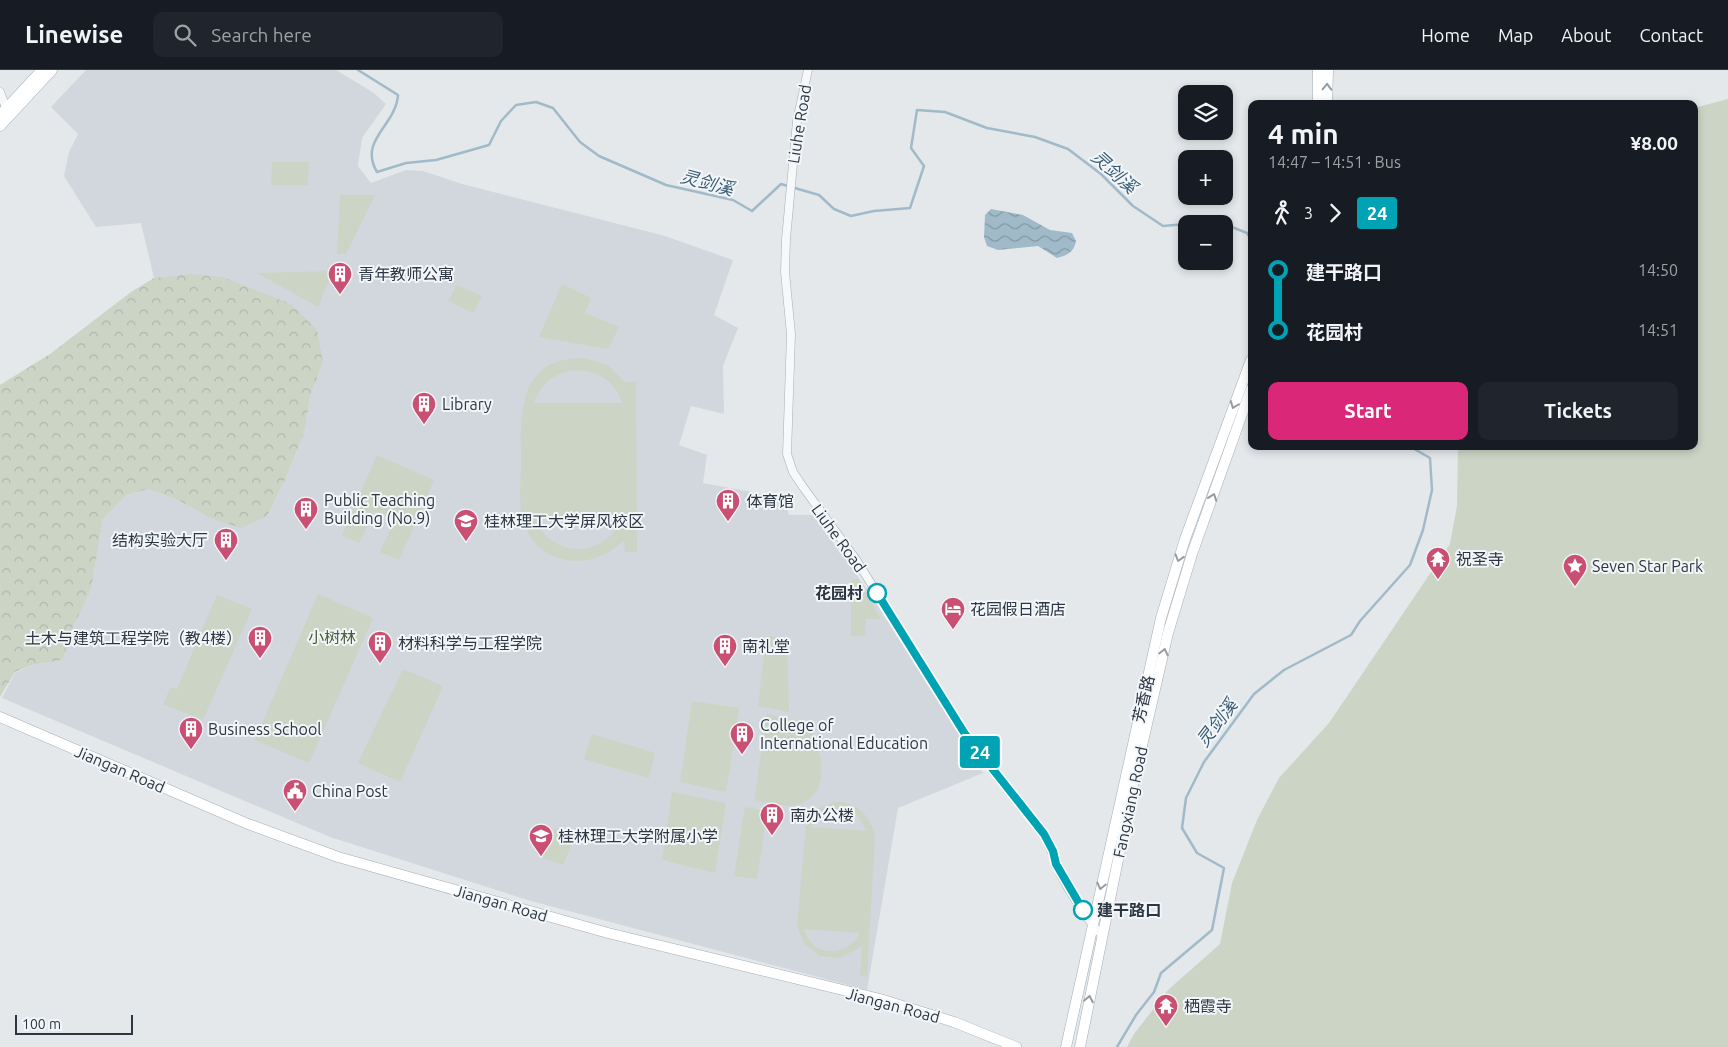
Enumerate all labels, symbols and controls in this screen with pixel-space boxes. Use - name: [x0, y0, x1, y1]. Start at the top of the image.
- search box: [153, 12, 503, 57]
- text: Linewise: [25, 21, 123, 48]
- icon: search: [171, 21, 199, 49]
- text: Search here: [211, 24, 312, 46]
- text: Home: [1421, 25, 1470, 45]
- text: Map: [1498, 25, 1533, 45]
- text: About: [1561, 25, 1611, 45]
- text: Contact: [1639, 25, 1703, 45]
- street label: Liuhe Road: [784, 83, 814, 165]
- one-way arrow: [1322, 83, 1333, 91]
- map controls: [1178, 85, 1233, 270]
- button: layers: [1178, 85, 1233, 140]
- text: 4 min: [1268, 118, 1339, 149]
- text: ¥8.00: [1630, 132, 1678, 154]
- water label: 灵剑溪: [1088, 146, 1143, 198]
- button: +: [1178, 150, 1233, 205]
- text: 14:47 – 14:51 · Bus: [1268, 153, 1401, 171]
- water label: 灵剑溪: [679, 165, 738, 199]
- icon: walk: [1268, 199, 1296, 227]
- icon: forward: [1321, 199, 1349, 227]
- text: 24: [1367, 203, 1387, 223]
- text: 3: [1304, 204, 1313, 222]
- button: −: [1178, 215, 1233, 270]
- building icon: 青年教师公寓: [327, 261, 353, 295]
- text: 建干路口: [1306, 261, 1382, 283]
- text: 14:50: [1638, 261, 1678, 279]
- place label: 青年教师公寓: [358, 265, 454, 283]
- text: 花园村: [1306, 321, 1363, 343]
- text: 14:51: [1638, 321, 1678, 339]
- button: Start: [1268, 382, 1468, 440]
- button: Tickets: [1478, 382, 1678, 440]
- building icon: Library: [411, 391, 437, 425]
- place label: Library: [442, 395, 492, 413]
- one-way arrow: [1230, 400, 1240, 409]
- building icon: 体育馆: [715, 488, 741, 522]
- place label: Public Teaching Building (No.9): [324, 491, 435, 528]
- place label: 体育馆: [746, 492, 794, 510]
- one-way arrow: [1207, 493, 1217, 502]
- building icon: Public Teaching Building (No.9): [293, 496, 319, 530]
- street label: Liuhe Road: [808, 500, 870, 576]
- school or university icon: 桂林理工大学屏风校区: [453, 508, 479, 542]
- place label: 桂林理工大学屏风校区: [484, 512, 644, 530]
- building icon: 结构实验大厅: [213, 527, 239, 561]
- place label: 结构实验大厅: [112, 531, 208, 549]
- temple icon: 祝圣寺: [1425, 546, 1451, 580]
- place label: 祝圣寺: [1456, 550, 1504, 568]
- place icon: Seven Star Park: [1562, 553, 1588, 587]
- one-way arrow: [1175, 554, 1185, 562]
- place label: Seven Star Park: [1592, 557, 1703, 575]
- marker: 花园村: [867, 583, 887, 603]
- place label: 花园村: [815, 584, 863, 602]
- hotel icon: 花园假日酒店: [940, 596, 966, 630]
- place label: 花园假日酒店: [970, 600, 1066, 618]
- building icon: 土木与建筑工程学院（教4楼）: [247, 625, 273, 659]
- park label: 小树林: [308, 628, 356, 646]
- place label: 土木与建筑工程学院（教4楼）: [25, 629, 242, 647]
- building icon: 材料科学与工程学院: [367, 630, 393, 664]
- building icon: 南礼堂: [712, 633, 738, 667]
- place label: 材料科学与工程学院: [398, 634, 542, 652]
- place label: 南礼堂: [742, 637, 790, 655]
- one-way arrow: [1158, 648, 1169, 657]
- street label: 芳香路: [1129, 674, 1157, 724]
- water label: 灵剑溪: [1192, 693, 1242, 750]
- building icon: Business School: [178, 716, 204, 750]
- place label: College of International Education: [760, 716, 928, 752]
- place label: Business School: [208, 720, 322, 738]
- building icon: College of International Education: [729, 721, 755, 755]
- line badge: 24: [958, 736, 1002, 768]
- street label: Jiangan Road: [72, 742, 168, 796]
- text: 24: [970, 742, 990, 762]
- street label: Fangxiang Road: [1109, 745, 1151, 859]
- public building icon: China Post: [282, 778, 308, 812]
- place label: China Post: [312, 782, 389, 800]
- building icon: 南办公楼: [759, 802, 785, 836]
- place label: 南办公楼: [790, 806, 854, 824]
- school or university icon: 桂林理工大学附属小学: [528, 823, 554, 857]
- place label: 桂林理工大学附属小学: [558, 827, 718, 845]
- street label: Jiangan Road: [452, 881, 550, 925]
- one-way arrow: [1096, 882, 1107, 891]
- marker: 建干路口: [1073, 900, 1093, 920]
- place label: 建干路口: [1097, 901, 1161, 919]
- street label: Jiangan Road: [844, 984, 942, 1026]
- temple icon: 栖霞寺: [1153, 993, 1179, 1027]
- one-way arrow: [1084, 995, 1094, 1004]
- place label: 栖霞寺: [1184, 997, 1232, 1015]
- scale bar: [15, 1012, 132, 1035]
- text: 100 m: [22, 1016, 61, 1032]

